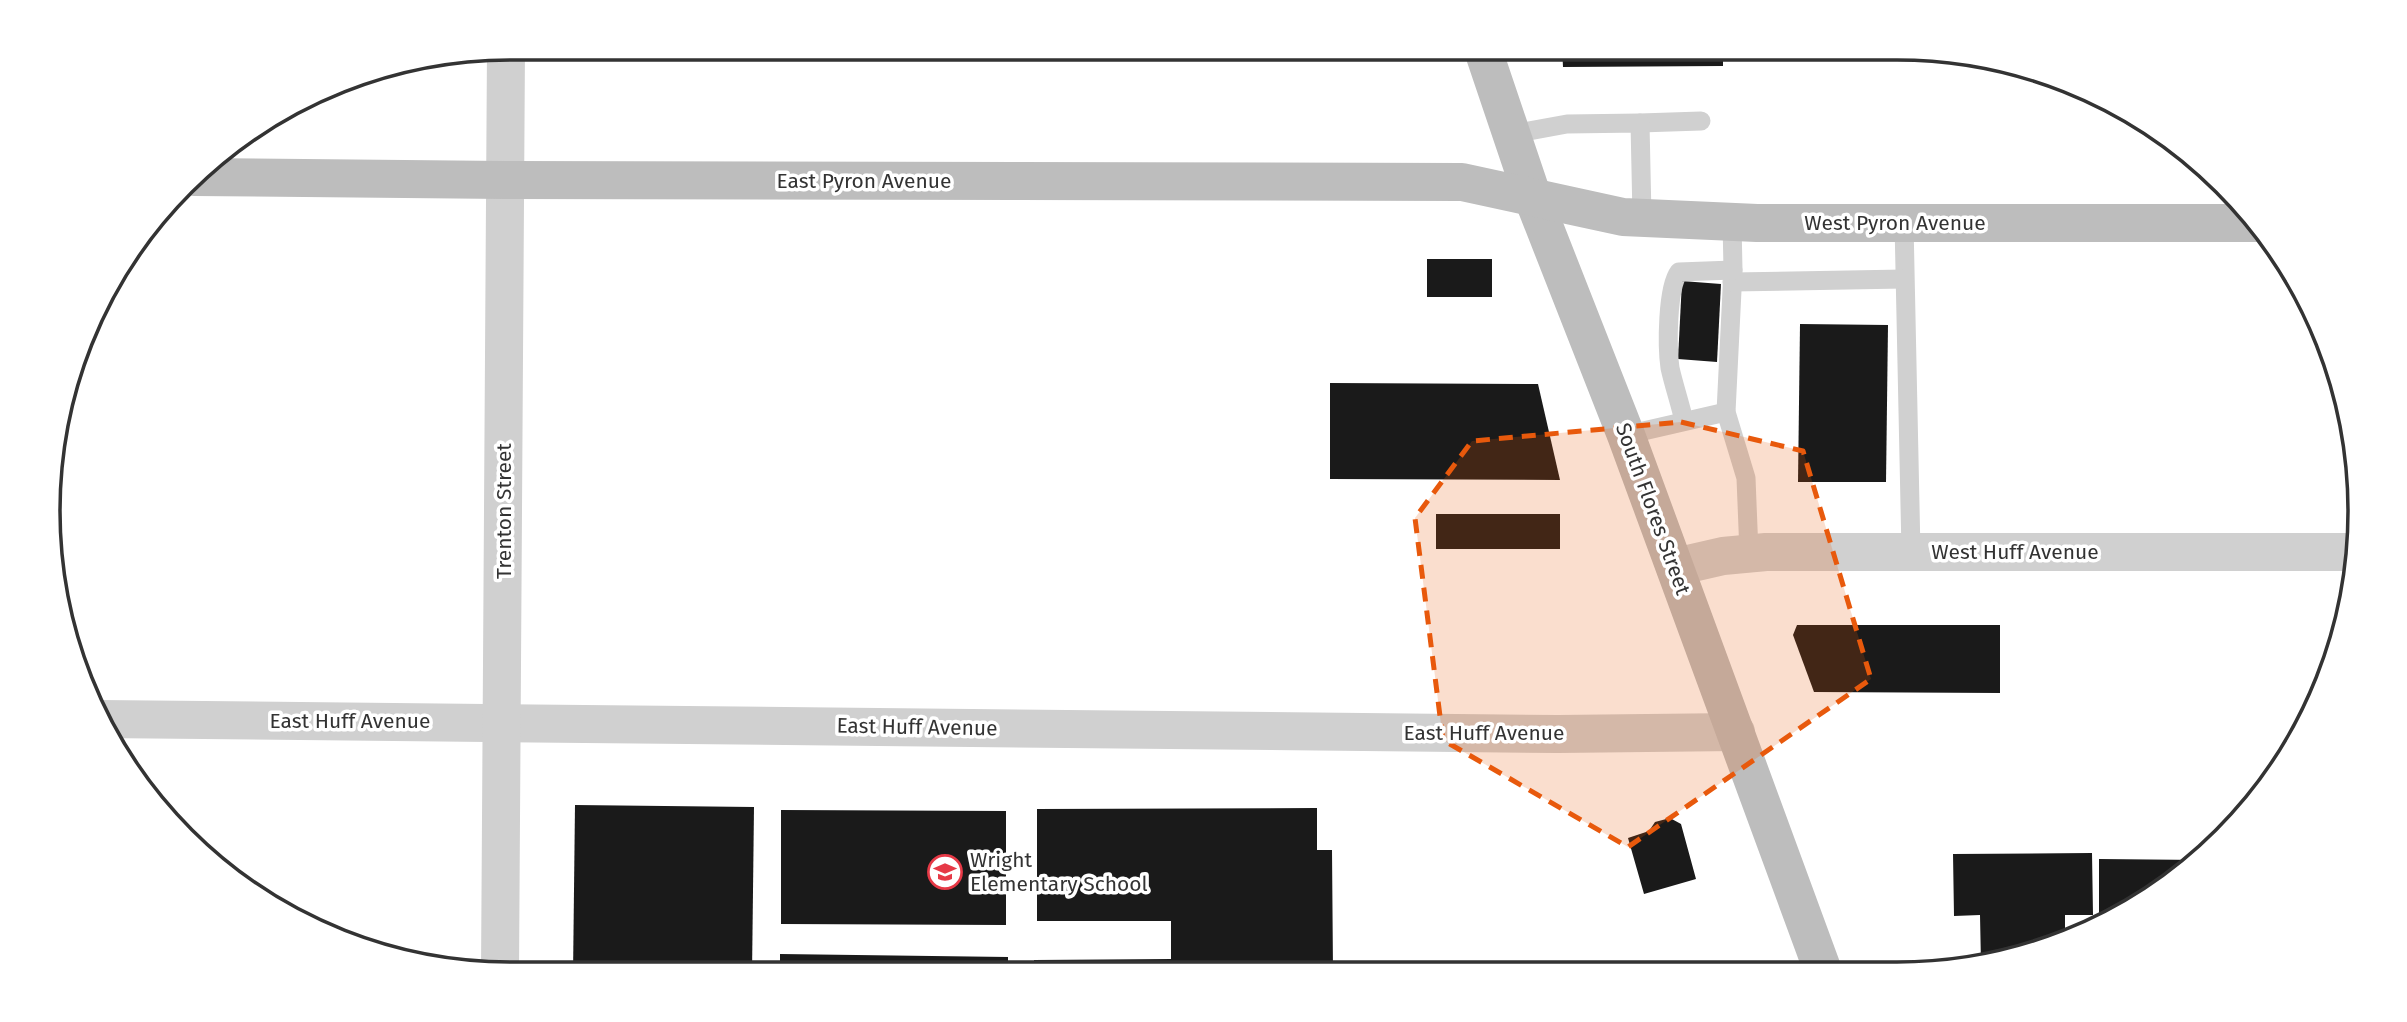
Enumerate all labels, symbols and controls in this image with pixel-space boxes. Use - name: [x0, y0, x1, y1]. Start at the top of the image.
- street label: East Pyron Avenue: [777, 168, 951, 194]
- street label: West Pyron Avenue: [1804, 210, 1986, 236]
- street label: South Flores Street: [1610, 419, 1696, 599]
- street label: Trenton Street: [491, 443, 517, 579]
- street label: West Huff Avenue: [1931, 539, 2099, 565]
- street label: East Huff Avenue: [270, 708, 431, 734]
- street label: East Huff Avenue: [836, 713, 998, 741]
- street label: East Huff Avenue: [1404, 720, 1565, 746]
- place label: Wright Elementary School: [970, 847, 1148, 897]
- school or university icon: Wright Elementary School: [926, 853, 964, 891]

